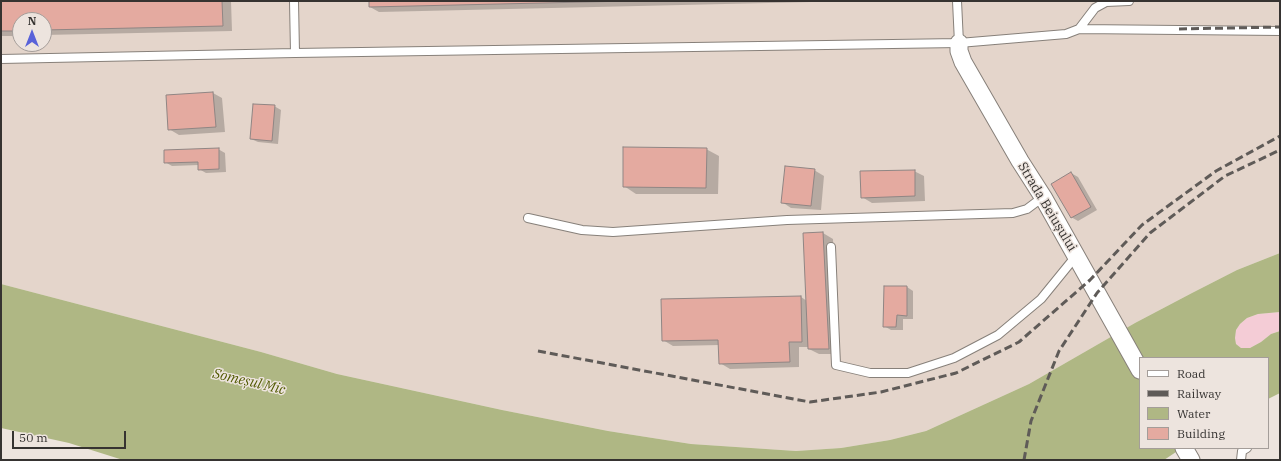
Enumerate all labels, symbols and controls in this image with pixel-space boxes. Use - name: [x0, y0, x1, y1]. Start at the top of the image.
- north arrow: [12, 12, 52, 52]
- text: N: [28, 14, 36, 28]
- street label: Strada Beiușului: [1014, 160, 1080, 254]
- legend: [1139, 357, 1269, 449]
- water label: Someșul Mic: [211, 365, 287, 399]
- text: Road: [1177, 366, 1206, 381]
- text: Railway: [1177, 386, 1221, 401]
- text: Water: [1177, 406, 1210, 421]
- scale bar: [14, 423, 128, 449]
- text: Building: [1177, 426, 1225, 441]
- text: 50 m: [19, 430, 48, 445]

